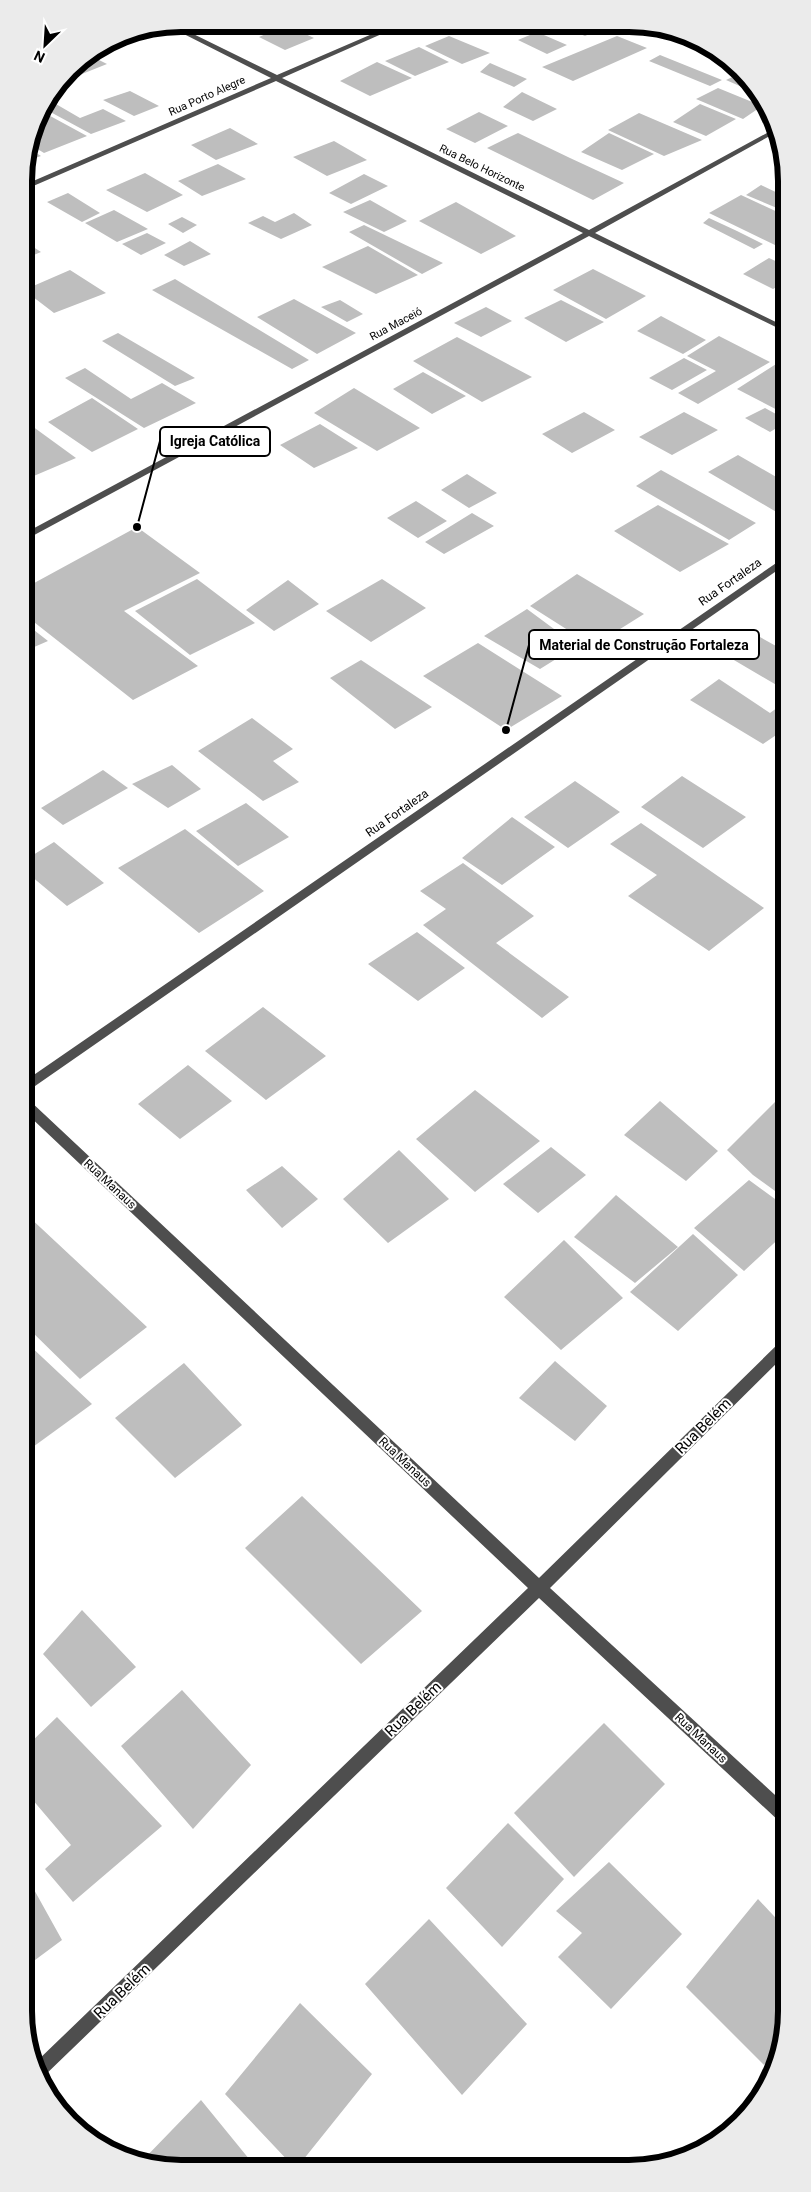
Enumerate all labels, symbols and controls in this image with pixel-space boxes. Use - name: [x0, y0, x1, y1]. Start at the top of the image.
- north arrow: [20, 20, 70, 70]
- text: N: [32, 47, 47, 66]
- street label: Rua Porto Alegre: [167, 73, 247, 119]
- street label: Rua Belo Horizonte: [437, 142, 527, 194]
- street label: Rua Maceió: [367, 305, 425, 343]
- callout: Igreja Católica: [160, 427, 270, 456]
- text: Igreja Católica: [170, 433, 261, 449]
- street label: Rua Fortaleza: [696, 555, 764, 609]
- callout: Material de Construção Fortaleza: [529, 630, 759, 659]
- text: Material de Construção Fortaleza: [539, 637, 749, 653]
- street label: Rua Fortaleza: [363, 786, 431, 840]
- street label: Rua Manaus: [81, 1156, 139, 1212]
- street label: Rua Belém: [671, 1394, 735, 1458]
- street label: Rua Manaus: [376, 1434, 434, 1490]
- street label: Rua Belém: [381, 1678, 445, 1740]
- street label: Rua Manaus: [672, 1710, 730, 1766]
- street label: Rua Belém: [90, 1960, 154, 2022]

